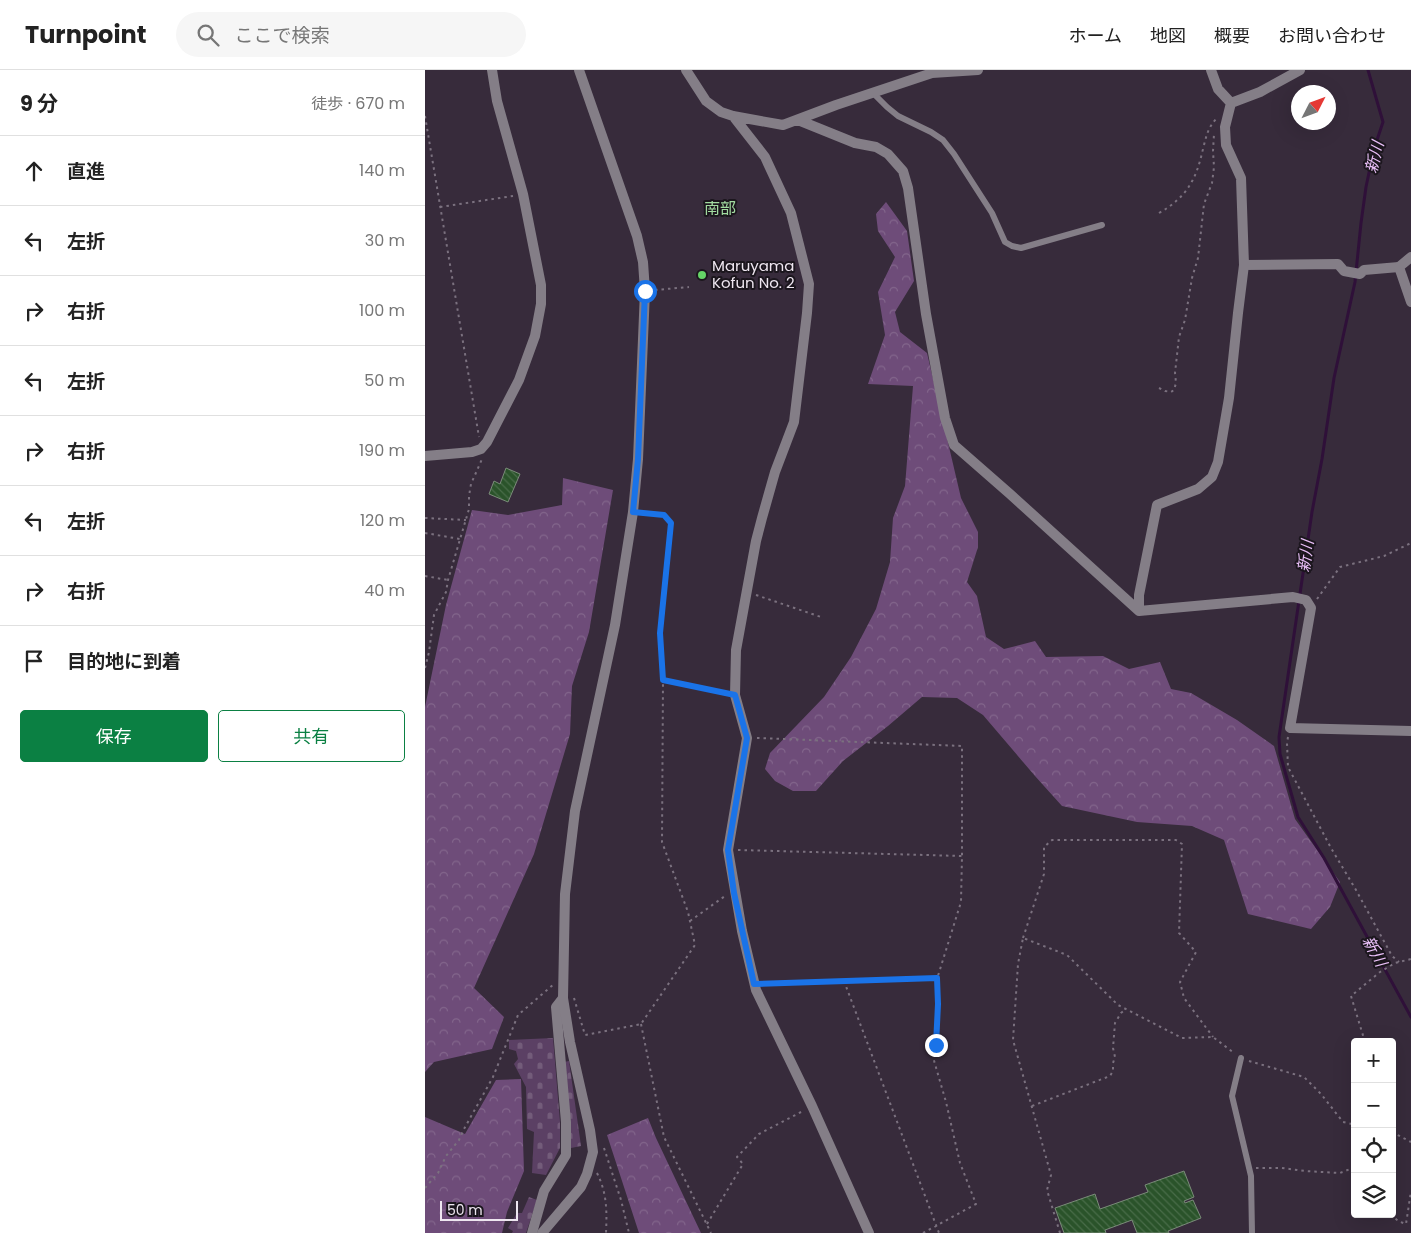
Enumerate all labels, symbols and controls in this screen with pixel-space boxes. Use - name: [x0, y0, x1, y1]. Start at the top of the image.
- search box: [176, 12, 526, 57]
- text: Turnpoint: [25, 18, 146, 51]
- icon: search: [194, 21, 222, 49]
- text: ここで検索: [234, 22, 329, 49]
- text: ホーム: [1069, 23, 1122, 48]
- text: 地図: [1150, 23, 1186, 48]
- text: 概要: [1214, 23, 1250, 48]
- text: お問い合わせ: [1278, 23, 1386, 48]
- north arrow: [1291, 85, 1336, 130]
- text: 9 分: [20, 89, 58, 118]
- text: 徒歩 · 670 m: [311, 92, 405, 115]
- water label: 新川: [1359, 137, 1390, 175]
- icon: ahead: [20, 157, 48, 185]
- text: 直進: [67, 158, 105, 185]
- text: 140 m: [359, 159, 405, 182]
- district label: 南部: [704, 197, 736, 220]
- icon: left: [20, 227, 48, 255]
- text: 左折: [67, 228, 105, 255]
- text: 30 m: [365, 229, 405, 252]
- place label: Maruyama Kofun No. 2: [712, 255, 795, 293]
- marker: Maruyama Kofun No. 2: [696, 269, 708, 281]
- route start: [634, 280, 657, 303]
- icon: right: [20, 297, 48, 325]
- text: 右折: [67, 298, 105, 325]
- text: 100 m: [359, 299, 405, 322]
- icon: left: [20, 367, 48, 395]
- text: 左折: [67, 368, 105, 395]
- text: 50 m: [364, 369, 405, 392]
- icon: right: [20, 437, 48, 465]
- text: 右折: [67, 438, 105, 465]
- text: 190 m: [359, 439, 405, 462]
- icon: left: [20, 507, 48, 535]
- text: 左折: [67, 508, 105, 535]
- text: 120 m: [360, 509, 405, 532]
- water label: 新川: [1292, 537, 1319, 574]
- icon: right: [20, 577, 48, 605]
- text: 右折: [67, 578, 105, 605]
- text: 40 m: [364, 579, 405, 602]
- icon: arrive: [20, 647, 48, 675]
- text: 目的地に到着: [67, 648, 181, 675]
- button: 保存: [20, 710, 208, 762]
- button: 共有: [218, 710, 405, 762]
- water label: 新川: [1357, 932, 1393, 973]
- route end: [925, 1034, 948, 1057]
- map controls: [1351, 1038, 1396, 1218]
- button: +: [1351, 1038, 1396, 1083]
- button: −: [1351, 1083, 1396, 1128]
- button: locate: [1351, 1128, 1396, 1173]
- button: layers: [1351, 1173, 1396, 1218]
- scale bar: [440, 1198, 517, 1221]
- text: 50 m: [447, 1200, 483, 1220]

